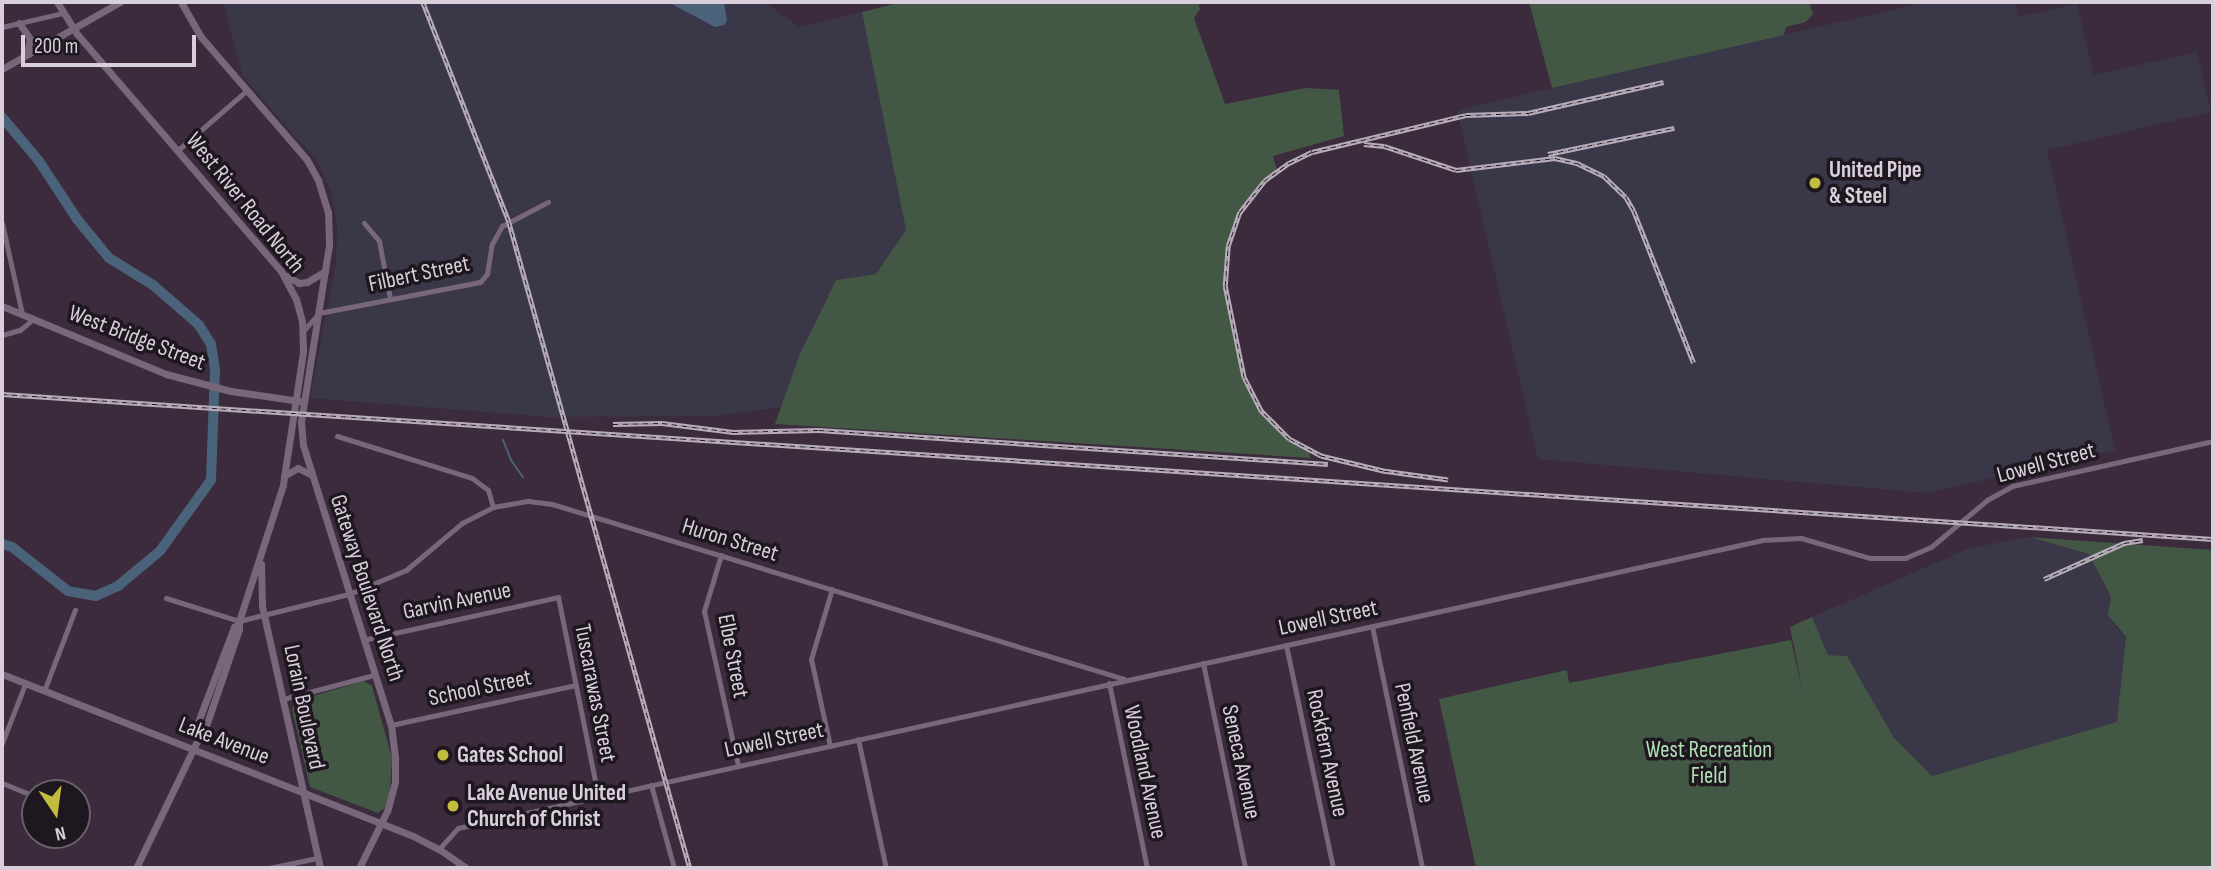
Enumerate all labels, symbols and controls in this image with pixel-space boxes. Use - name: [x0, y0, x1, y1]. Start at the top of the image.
- scale bar: [24, 21, 200, 65]
- text: 200 m: [34, 34, 78, 59]
- street label: West River Road North: [180, 127, 310, 279]
- place label: United Pipe & Steel: [1829, 156, 1922, 210]
- marker: United Pipe & Steel: [1807, 175, 1823, 191]
- street label: Filbert Street: [366, 250, 472, 298]
- street label: West Bridge Street: [65, 299, 209, 377]
- street label: Lowell Street: [1994, 437, 2098, 489]
- street label: Gateway Boulevard North: [324, 491, 410, 685]
- street label: Huron Street: [679, 512, 781, 568]
- street label: Garvin Avenue: [400, 576, 514, 626]
- street label: Lowell Street: [1276, 594, 1380, 642]
- street label: Elbe Street: [711, 612, 755, 700]
- street label: Tuscarawas Street: [568, 622, 622, 764]
- street label: Lorain Boulevard: [277, 642, 331, 772]
- street label: School Street: [426, 664, 534, 712]
- street label: Penfield Avenue: [1388, 681, 1440, 805]
- street label: Rockfern Avenue: [1300, 687, 1354, 819]
- street label: Seneca Avenue: [1215, 702, 1267, 822]
- street label: Woodland Avenue: [1117, 703, 1173, 841]
- street label: Lake Avenue: [175, 711, 273, 771]
- street label: Lowell Street: [722, 716, 826, 764]
- park label: West Recreation Field: [1646, 736, 1772, 790]
- place label: Gates School: [457, 741, 563, 769]
- marker: Gates School: [435, 747, 451, 763]
- north arrow: [21, 779, 91, 849]
- place label: Lake Avenue United Church of Christ: [467, 779, 626, 833]
- marker: Lake Avenue United Church of Christ: [445, 798, 461, 814]
- text: N: [53, 821, 68, 845]

